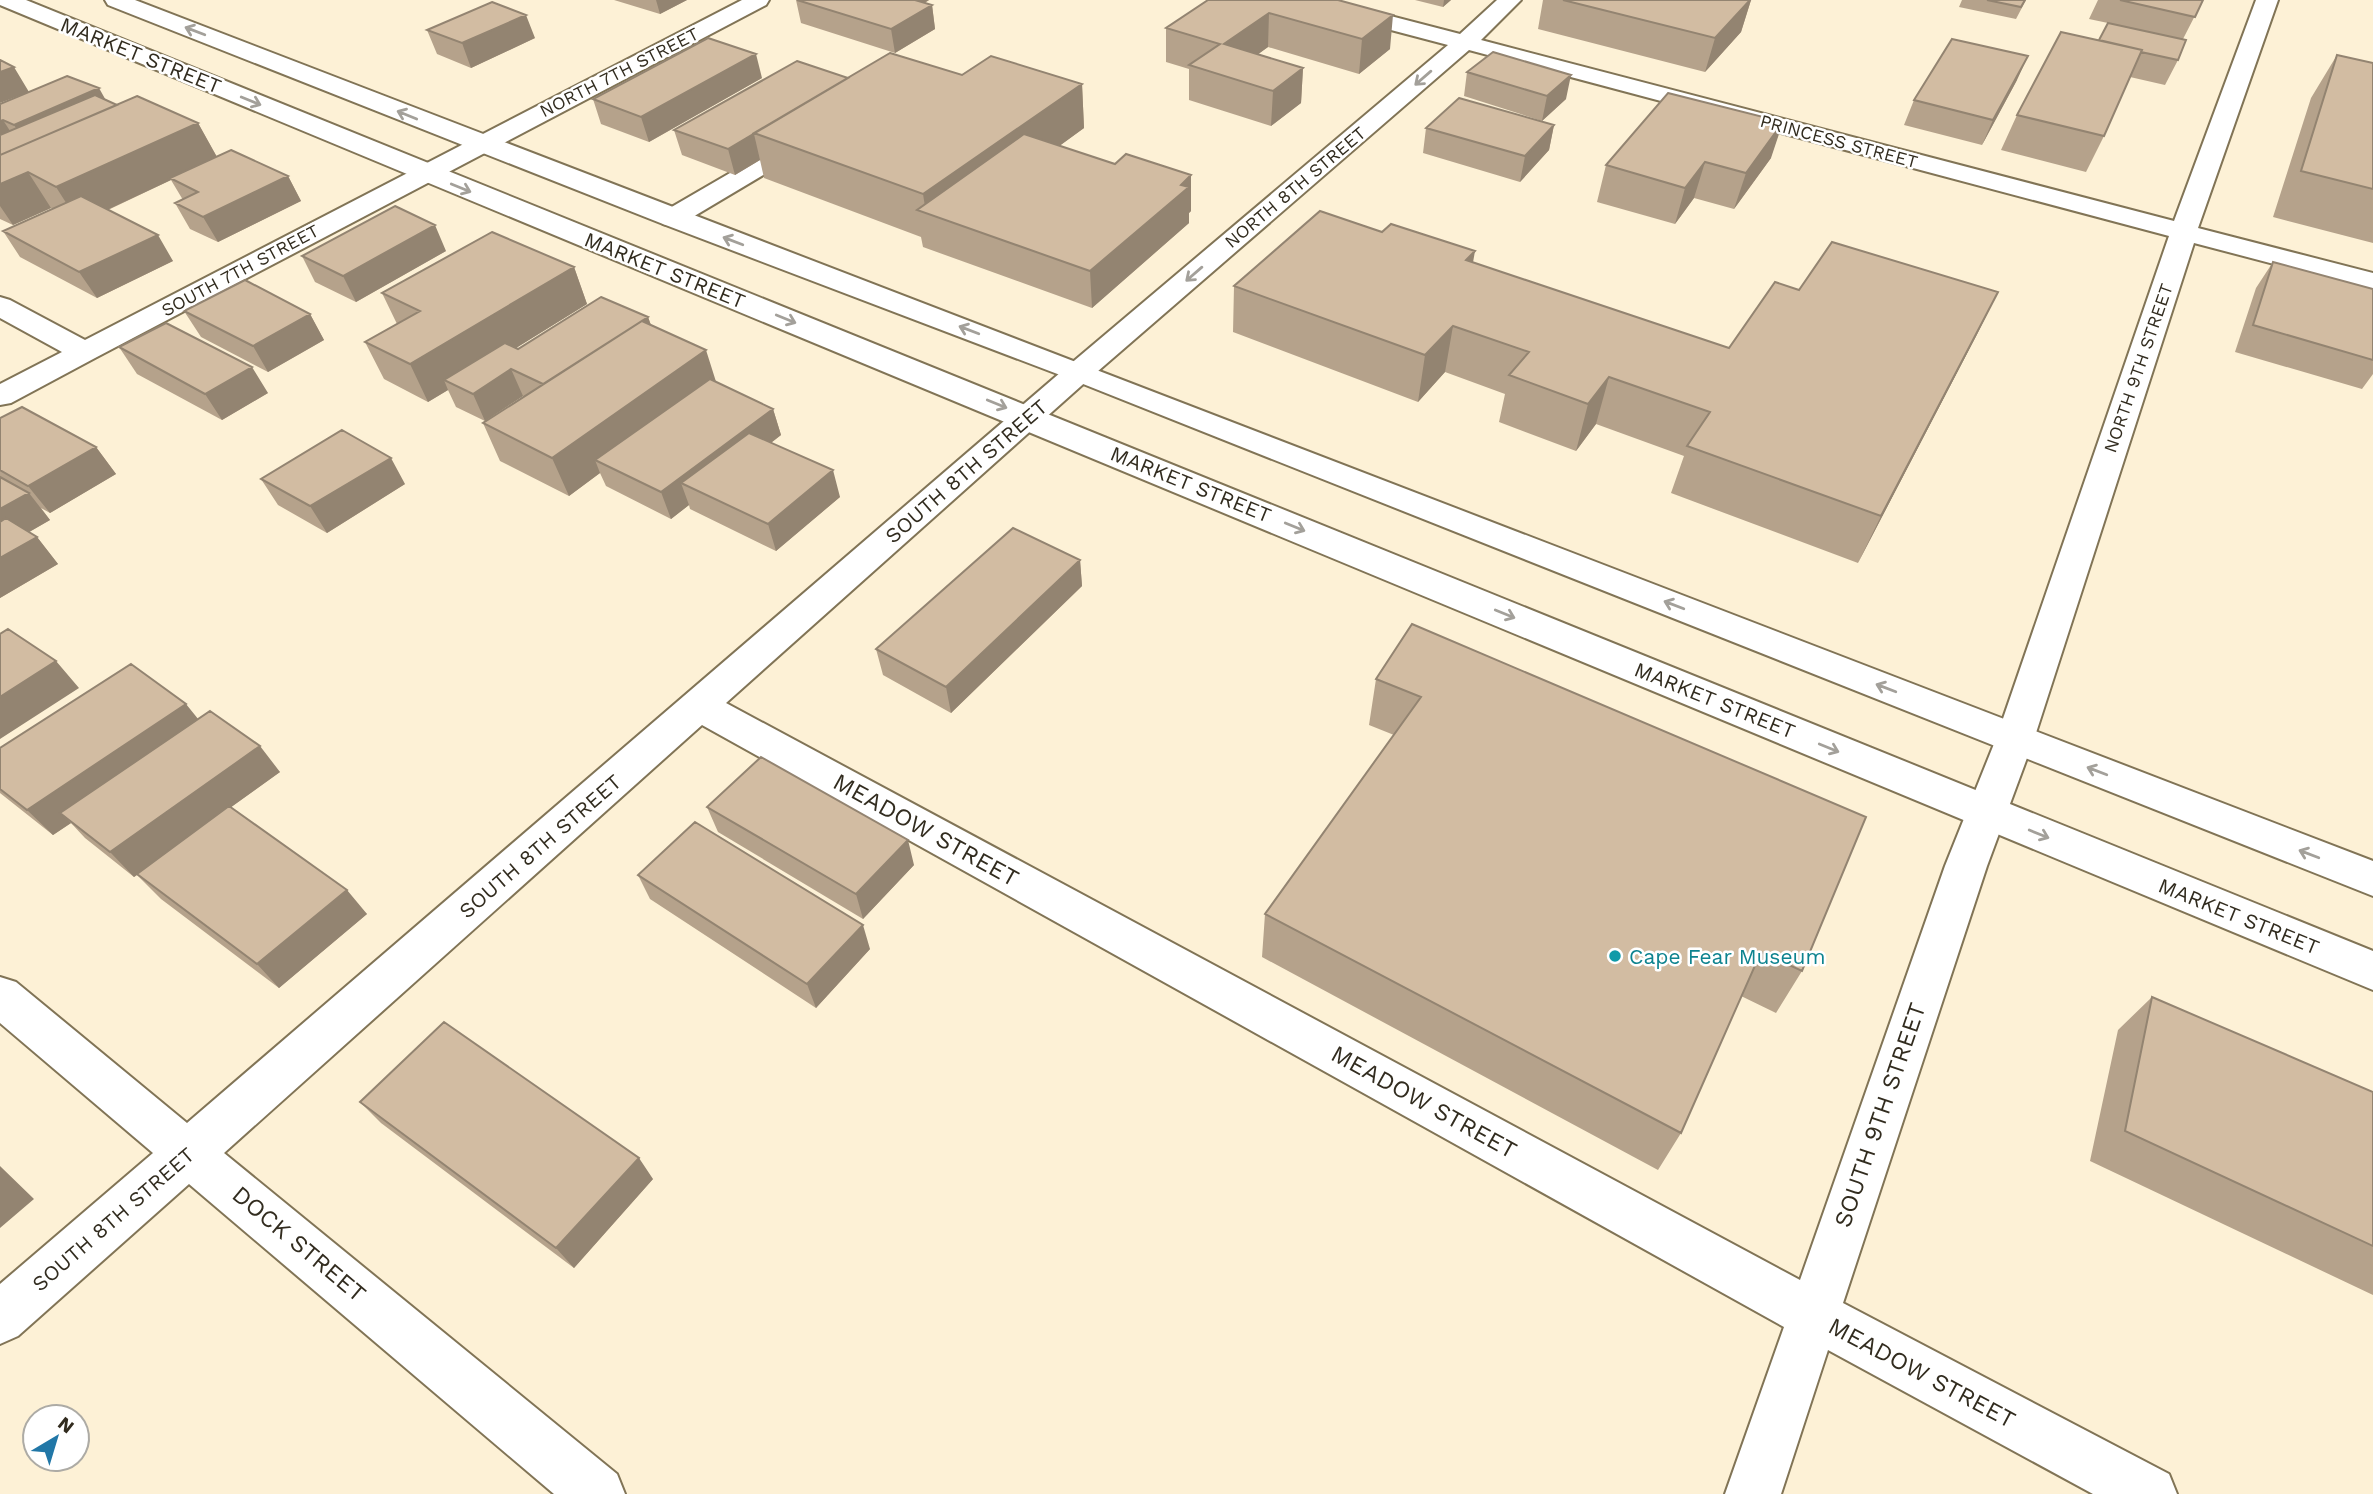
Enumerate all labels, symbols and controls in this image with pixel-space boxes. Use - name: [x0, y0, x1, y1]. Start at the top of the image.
- street label: MARKET STREET: [57, 11, 225, 99]
- street label: NORTH 7TH STREET: [536, 23, 702, 121]
- one-way arrow: [185, 24, 207, 37]
- one-way arrow: [1414, 70, 1432, 86]
- one-way arrow: [240, 95, 262, 108]
- one-way arrow: [396, 107, 418, 120]
- street label: PRINCESS STREET: [1758, 110, 1920, 172]
- street label: NORTH 8TH STREET: [1220, 122, 1370, 252]
- one-way arrow: [450, 182, 472, 195]
- street label: SOUTH 7TH STREET: [158, 220, 322, 320]
- street label: MARKET STREET: [581, 226, 749, 314]
- one-way arrow: [723, 234, 745, 247]
- one-way arrow: [1185, 265, 1203, 281]
- street label: NORTH 9TH STREET: [2099, 281, 2177, 455]
- one-way arrow: [775, 313, 796, 326]
- one-way arrow: [958, 323, 980, 336]
- street label: SOUTH 8TH STREET: [880, 394, 1052, 548]
- one-way arrow: [986, 399, 1007, 412]
- street label: MARKET STREET: [1107, 440, 1275, 528]
- one-way arrow: [1284, 521, 1305, 534]
- one-way arrow: [1663, 598, 1685, 611]
- one-way arrow: [1494, 608, 1515, 621]
- street label: MARKET STREET: [1631, 656, 1799, 744]
- one-way arrow: [1875, 681, 1897, 694]
- one-way arrow: [1817, 742, 1839, 755]
- one-way arrow: [2087, 764, 2109, 777]
- street label: MEADOW STREET: [828, 767, 1024, 893]
- street label: SOUTH 8TH STREET: [454, 769, 626, 923]
- one-way arrow: [2028, 829, 2049, 842]
- one-way arrow: [2299, 846, 2321, 859]
- street label: MARKET STREET: [2155, 872, 2323, 960]
- place label: Cape Fear Museum: [1629, 944, 1826, 969]
- marker: Cape Fear Museum: [1607, 948, 1623, 964]
- street label: SOUTH 9TH STREET: [1828, 999, 1932, 1231]
- street label: MEADOW STREET: [1326, 1039, 1522, 1165]
- street label: SOUTH 8TH STREET: [27, 1142, 199, 1296]
- street label: DOCK STREET: [227, 1180, 371, 1308]
- street label: MEADOW STREET: [1824, 1312, 2020, 1434]
- north arrow: [21, 1403, 91, 1473]
- text: N: [54, 1412, 79, 1438]

